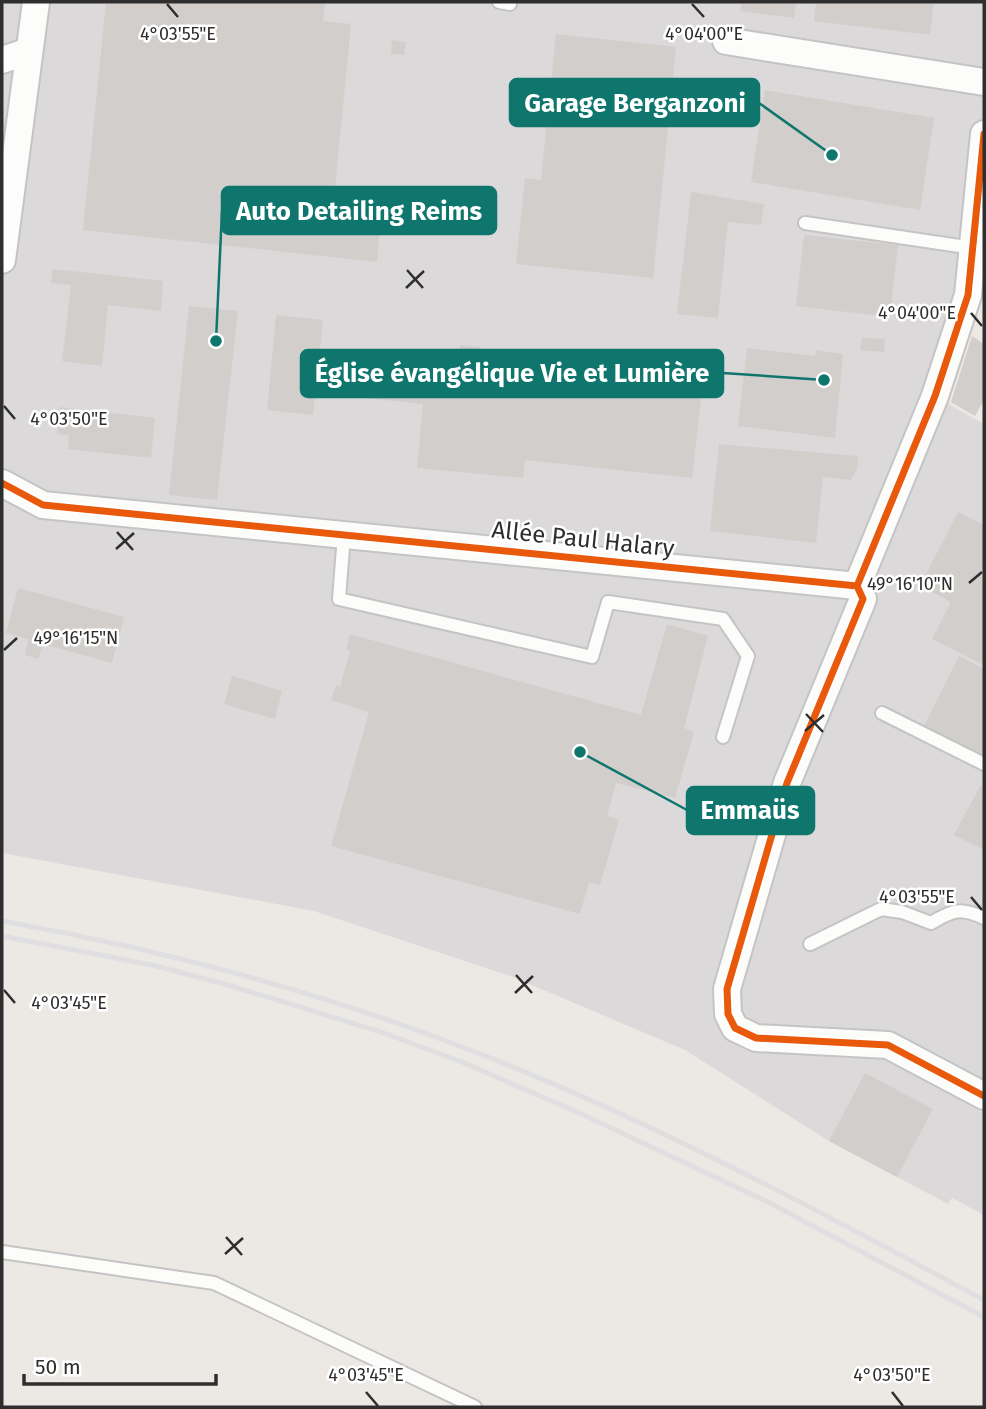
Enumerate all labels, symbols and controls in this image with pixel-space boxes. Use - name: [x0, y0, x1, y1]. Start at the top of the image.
- text: 4°03'55"E: [140, 23, 216, 45]
- text: 4°04'00"E: [665, 23, 743, 45]
- callout: Garage Berganzoni: [510, 79, 759, 126]
- text: Garage Berganzoni: [524, 88, 746, 119]
- callout: Auto Detailing Reims: [222, 187, 496, 234]
- text: Auto Detailing Reims: [235, 196, 482, 227]
- text: 4°04'00"E: [878, 302, 956, 324]
- callout: Église évangélique Vie et Lumière: [301, 350, 723, 397]
- text: Église évangélique Vie et Lumière: [315, 357, 709, 389]
- text: 4°03'50"E: [30, 408, 108, 430]
- street label: Allée Paul Halary: [490, 515, 676, 563]
- text: 49°16'10"N: [867, 573, 953, 595]
- text: 49°16'15"N: [34, 627, 118, 649]
- callout: Emmaüs: [687, 787, 814, 834]
- text: Emmaüs: [700, 795, 800, 826]
- text: 4°03'55"E: [879, 886, 955, 908]
- text: 4°03'45"E: [31, 992, 107, 1014]
- scale bar: [24, 1342, 217, 1386]
- text: 50 m: [35, 1354, 81, 1380]
- text: 4°03'45"E: [328, 1364, 404, 1386]
- text: 4°03'50"E: [853, 1364, 931, 1386]

